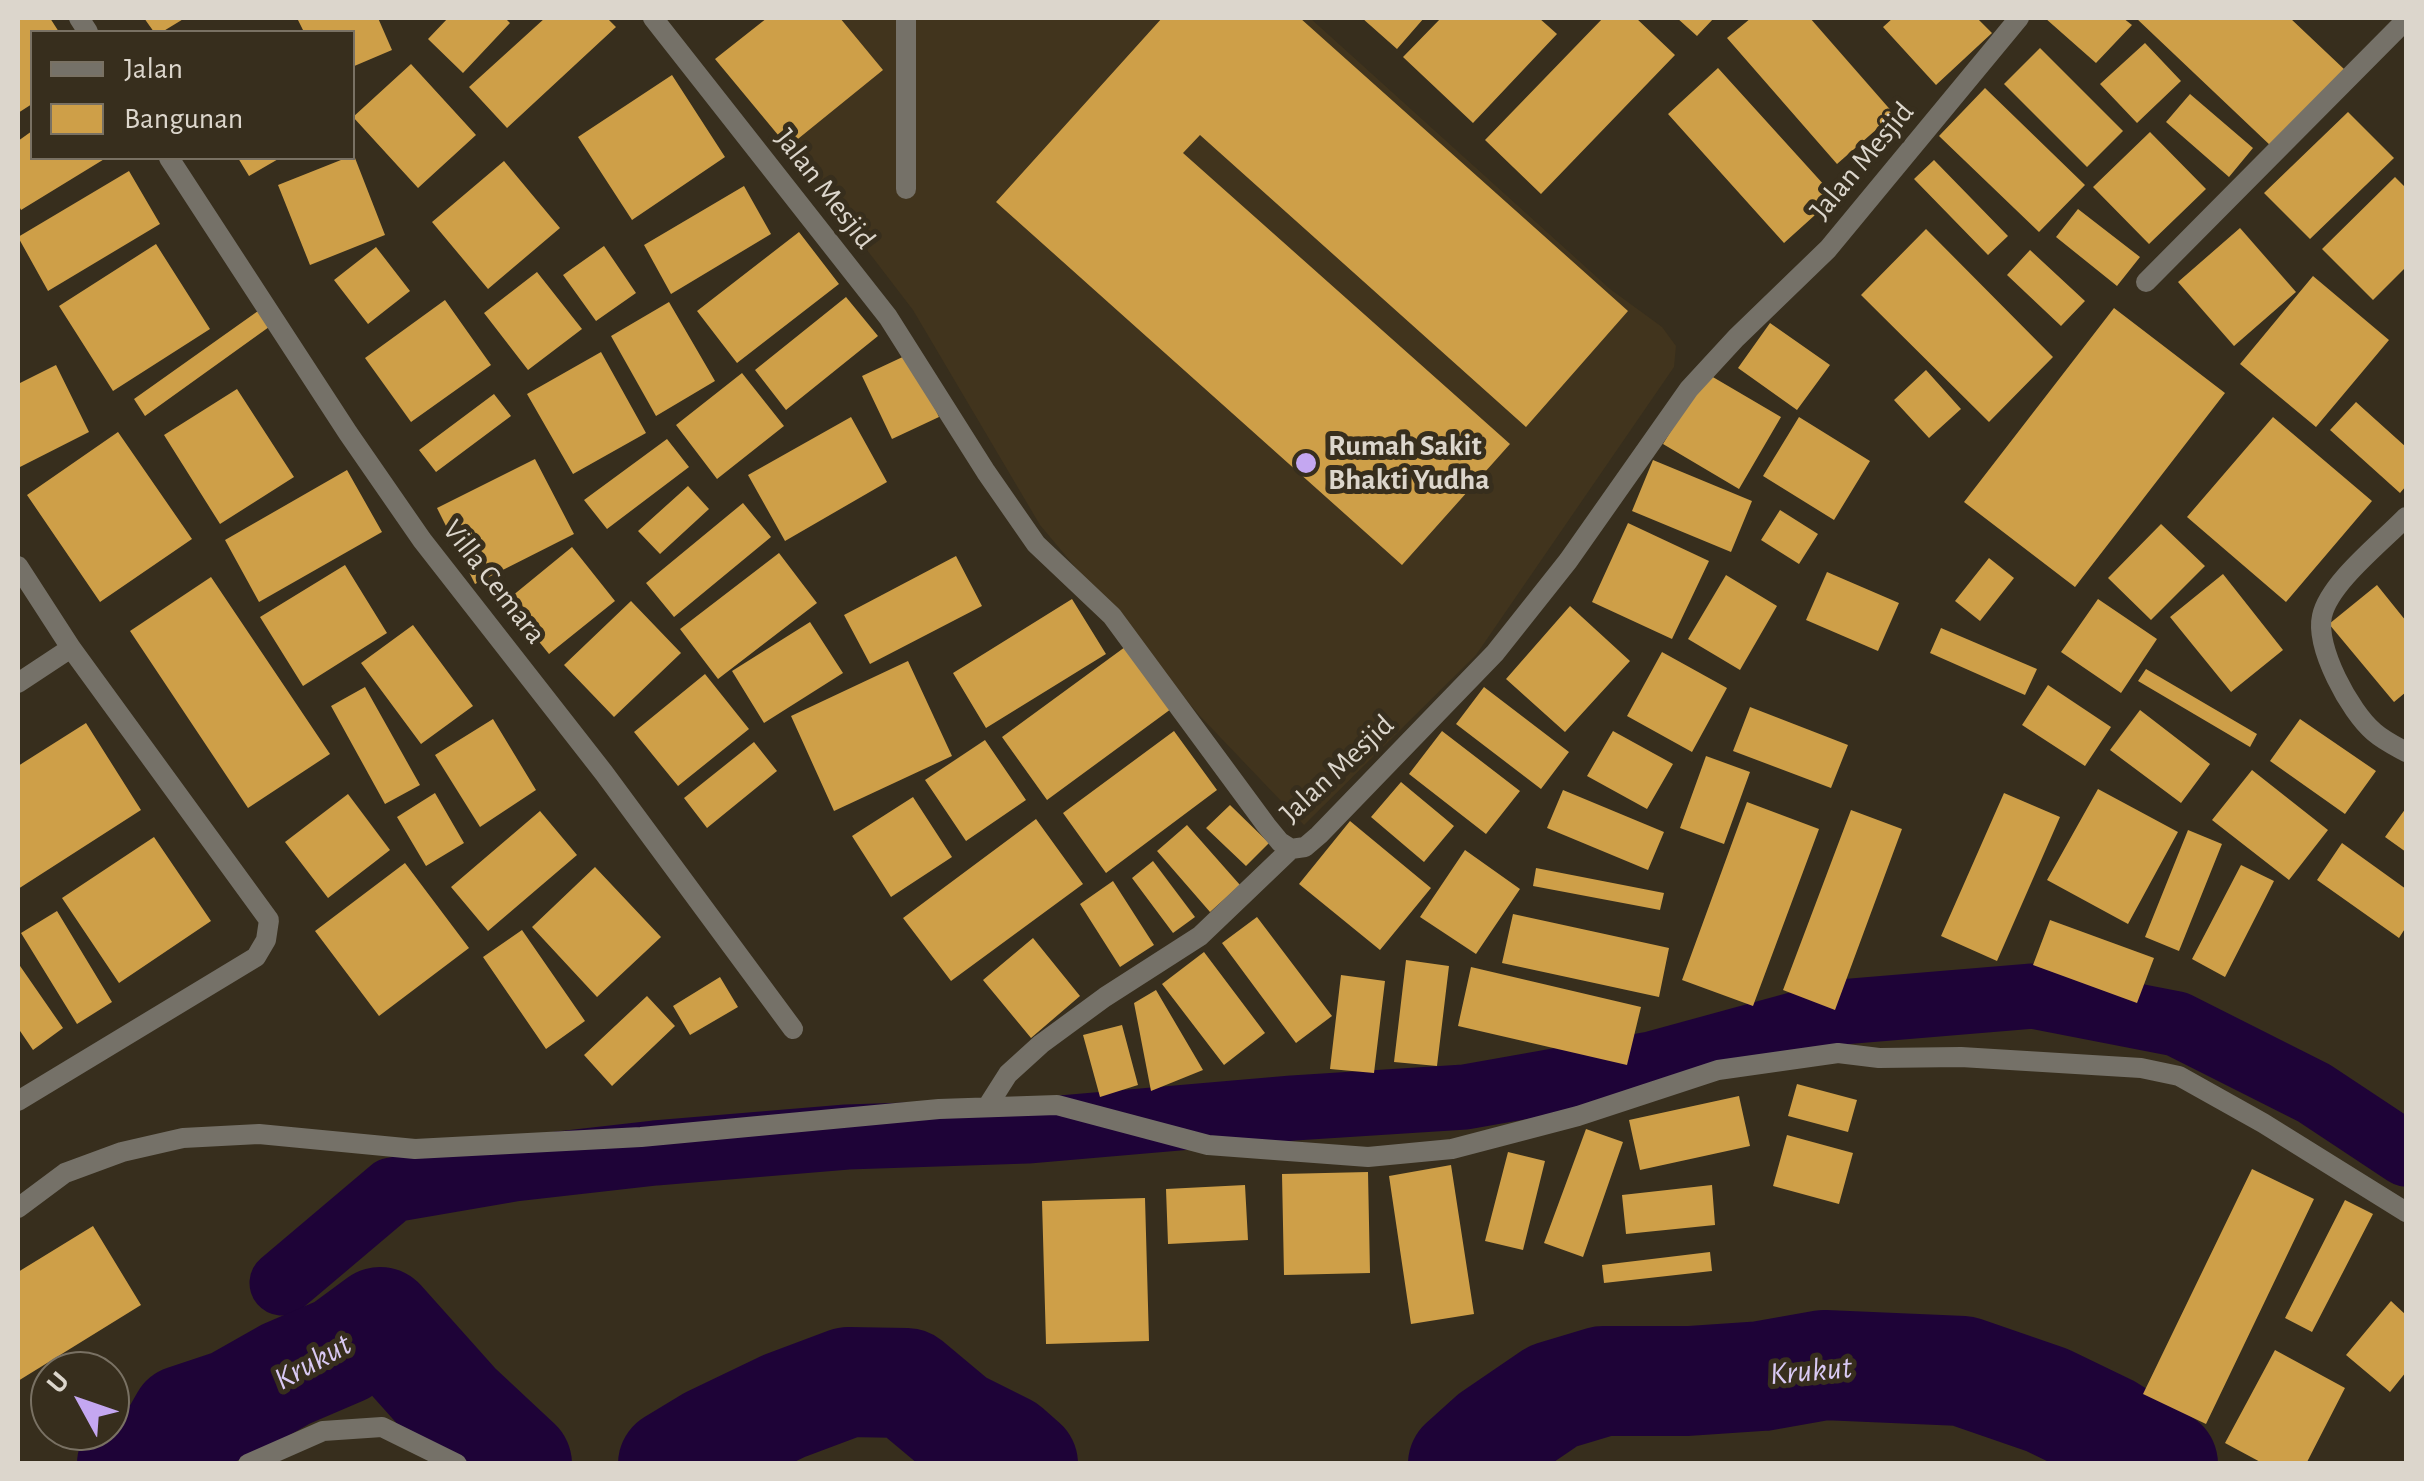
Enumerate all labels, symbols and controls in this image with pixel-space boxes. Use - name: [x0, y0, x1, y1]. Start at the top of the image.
- legend: [30, 30, 355, 160]
- text: Jalan: [124, 54, 183, 84]
- street label: Jalan Mesjid: [1802, 95, 1922, 227]
- text: Bangunan: [124, 104, 243, 134]
- street label: Jalan Mesjid: [767, 122, 883, 256]
- place label: Rumah Sakit Bhakti Yudha: [1328, 428, 1490, 498]
- marker: Rumah Sakit Bhakti Yudha: [1293, 450, 1319, 476]
- street label: Villa Cemara: [434, 513, 554, 651]
- street label: Jalan Mesjid: [1273, 707, 1401, 831]
- water label: Krukut: [268, 1325, 358, 1399]
- water label: Krukut: [1768, 1348, 1854, 1394]
- north arrow: [30, 1351, 130, 1451]
- text: U: [42, 1367, 75, 1399]

